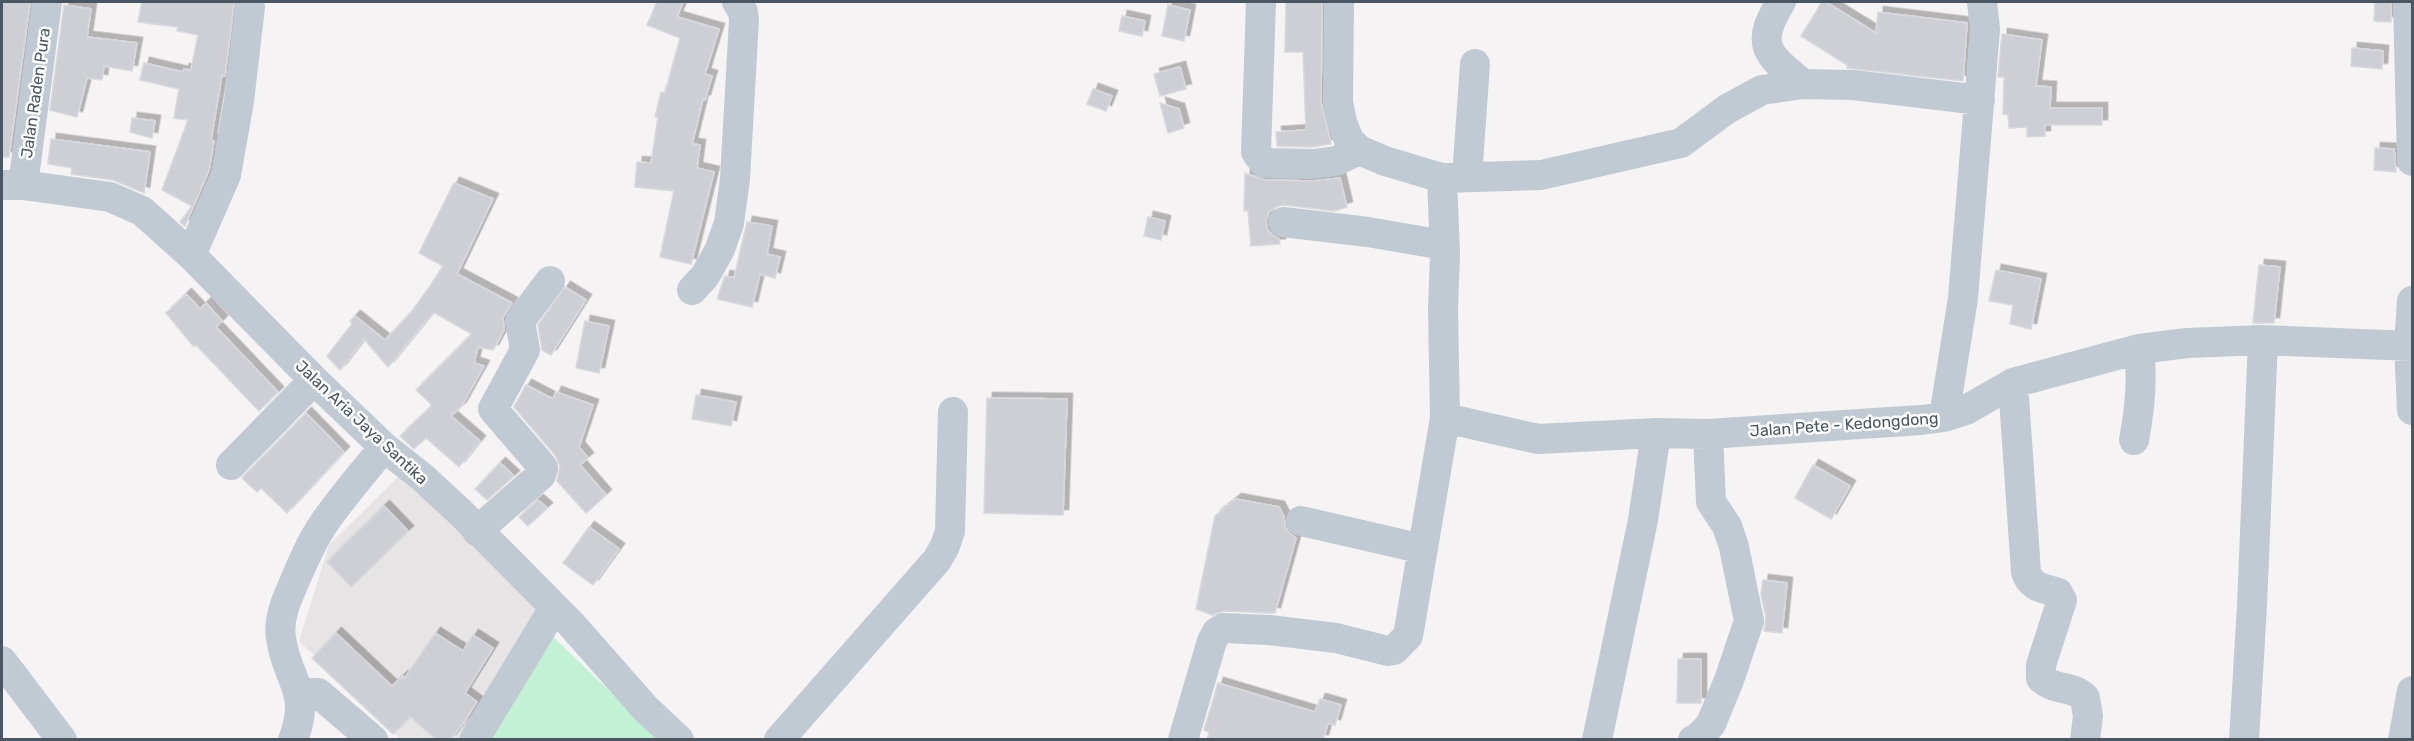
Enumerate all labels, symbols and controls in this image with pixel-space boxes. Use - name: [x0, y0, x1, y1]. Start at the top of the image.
- street label: Jalan Raden Pura: [17, 27, 54, 159]
- street label: Jalan Aria Jaya Santika: [292, 356, 432, 489]
- street label: Jalan Pete - Kedongdong: [1749, 408, 1939, 441]

